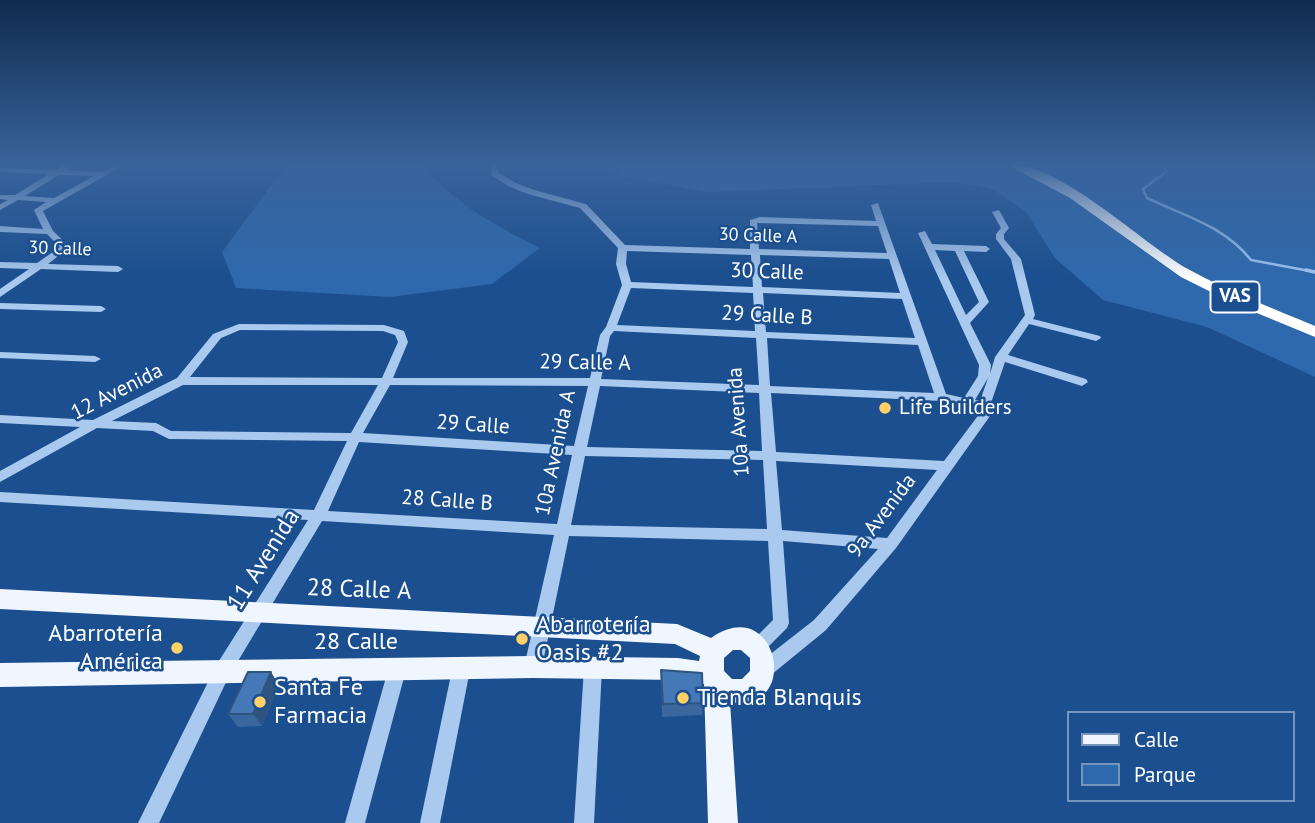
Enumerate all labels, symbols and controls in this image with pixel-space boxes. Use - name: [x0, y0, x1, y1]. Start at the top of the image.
- street label: 30 Calle A: [718, 224, 798, 248]
- street label: 30 Calle: [28, 237, 92, 261]
- street label: 30 Calle: [730, 258, 804, 286]
- road number: VAS: [1210, 282, 1260, 312]
- street label: 29 Calle B: [721, 301, 813, 331]
- street label: 29 Calle A: [539, 350, 631, 376]
- street label: 12 Avenida: [67, 358, 167, 426]
- street label: 10a Avenida: [723, 366, 755, 478]
- street label: 10a Avenida A: [530, 388, 582, 518]
- place label: Life Builders: [899, 395, 1012, 421]
- marker: Life Builders: [877, 400, 893, 416]
- street label: 29 Calle: [435, 410, 511, 440]
- street label: 9a Avenida: [842, 469, 922, 563]
- street label: 28 Calle B: [401, 485, 493, 517]
- street label: 11 Avenida: [222, 504, 306, 616]
- street label: 28 Calle A: [306, 574, 412, 606]
- place label: Abarrotería Oasis #2: [536, 611, 651, 667]
- place label: Abarrotería América: [48, 620, 163, 676]
- street label: 28 Calle: [314, 628, 398, 656]
- marker: Abarrotería Oasis #2: [514, 631, 530, 647]
- marker: Abarrotería América: [169, 640, 185, 656]
- place label: Santa Fe Farmacia: [274, 674, 367, 730]
- place label: Tienda Blanquis: [697, 684, 862, 712]
- marker: Tienda Blanquis: [675, 690, 691, 706]
- marker: Santa Fe Farmacia: [252, 694, 268, 710]
- legend: [1066, 711, 1294, 802]
- text: Calle: [1134, 726, 1179, 753]
- text: Parque: [1134, 761, 1196, 788]

